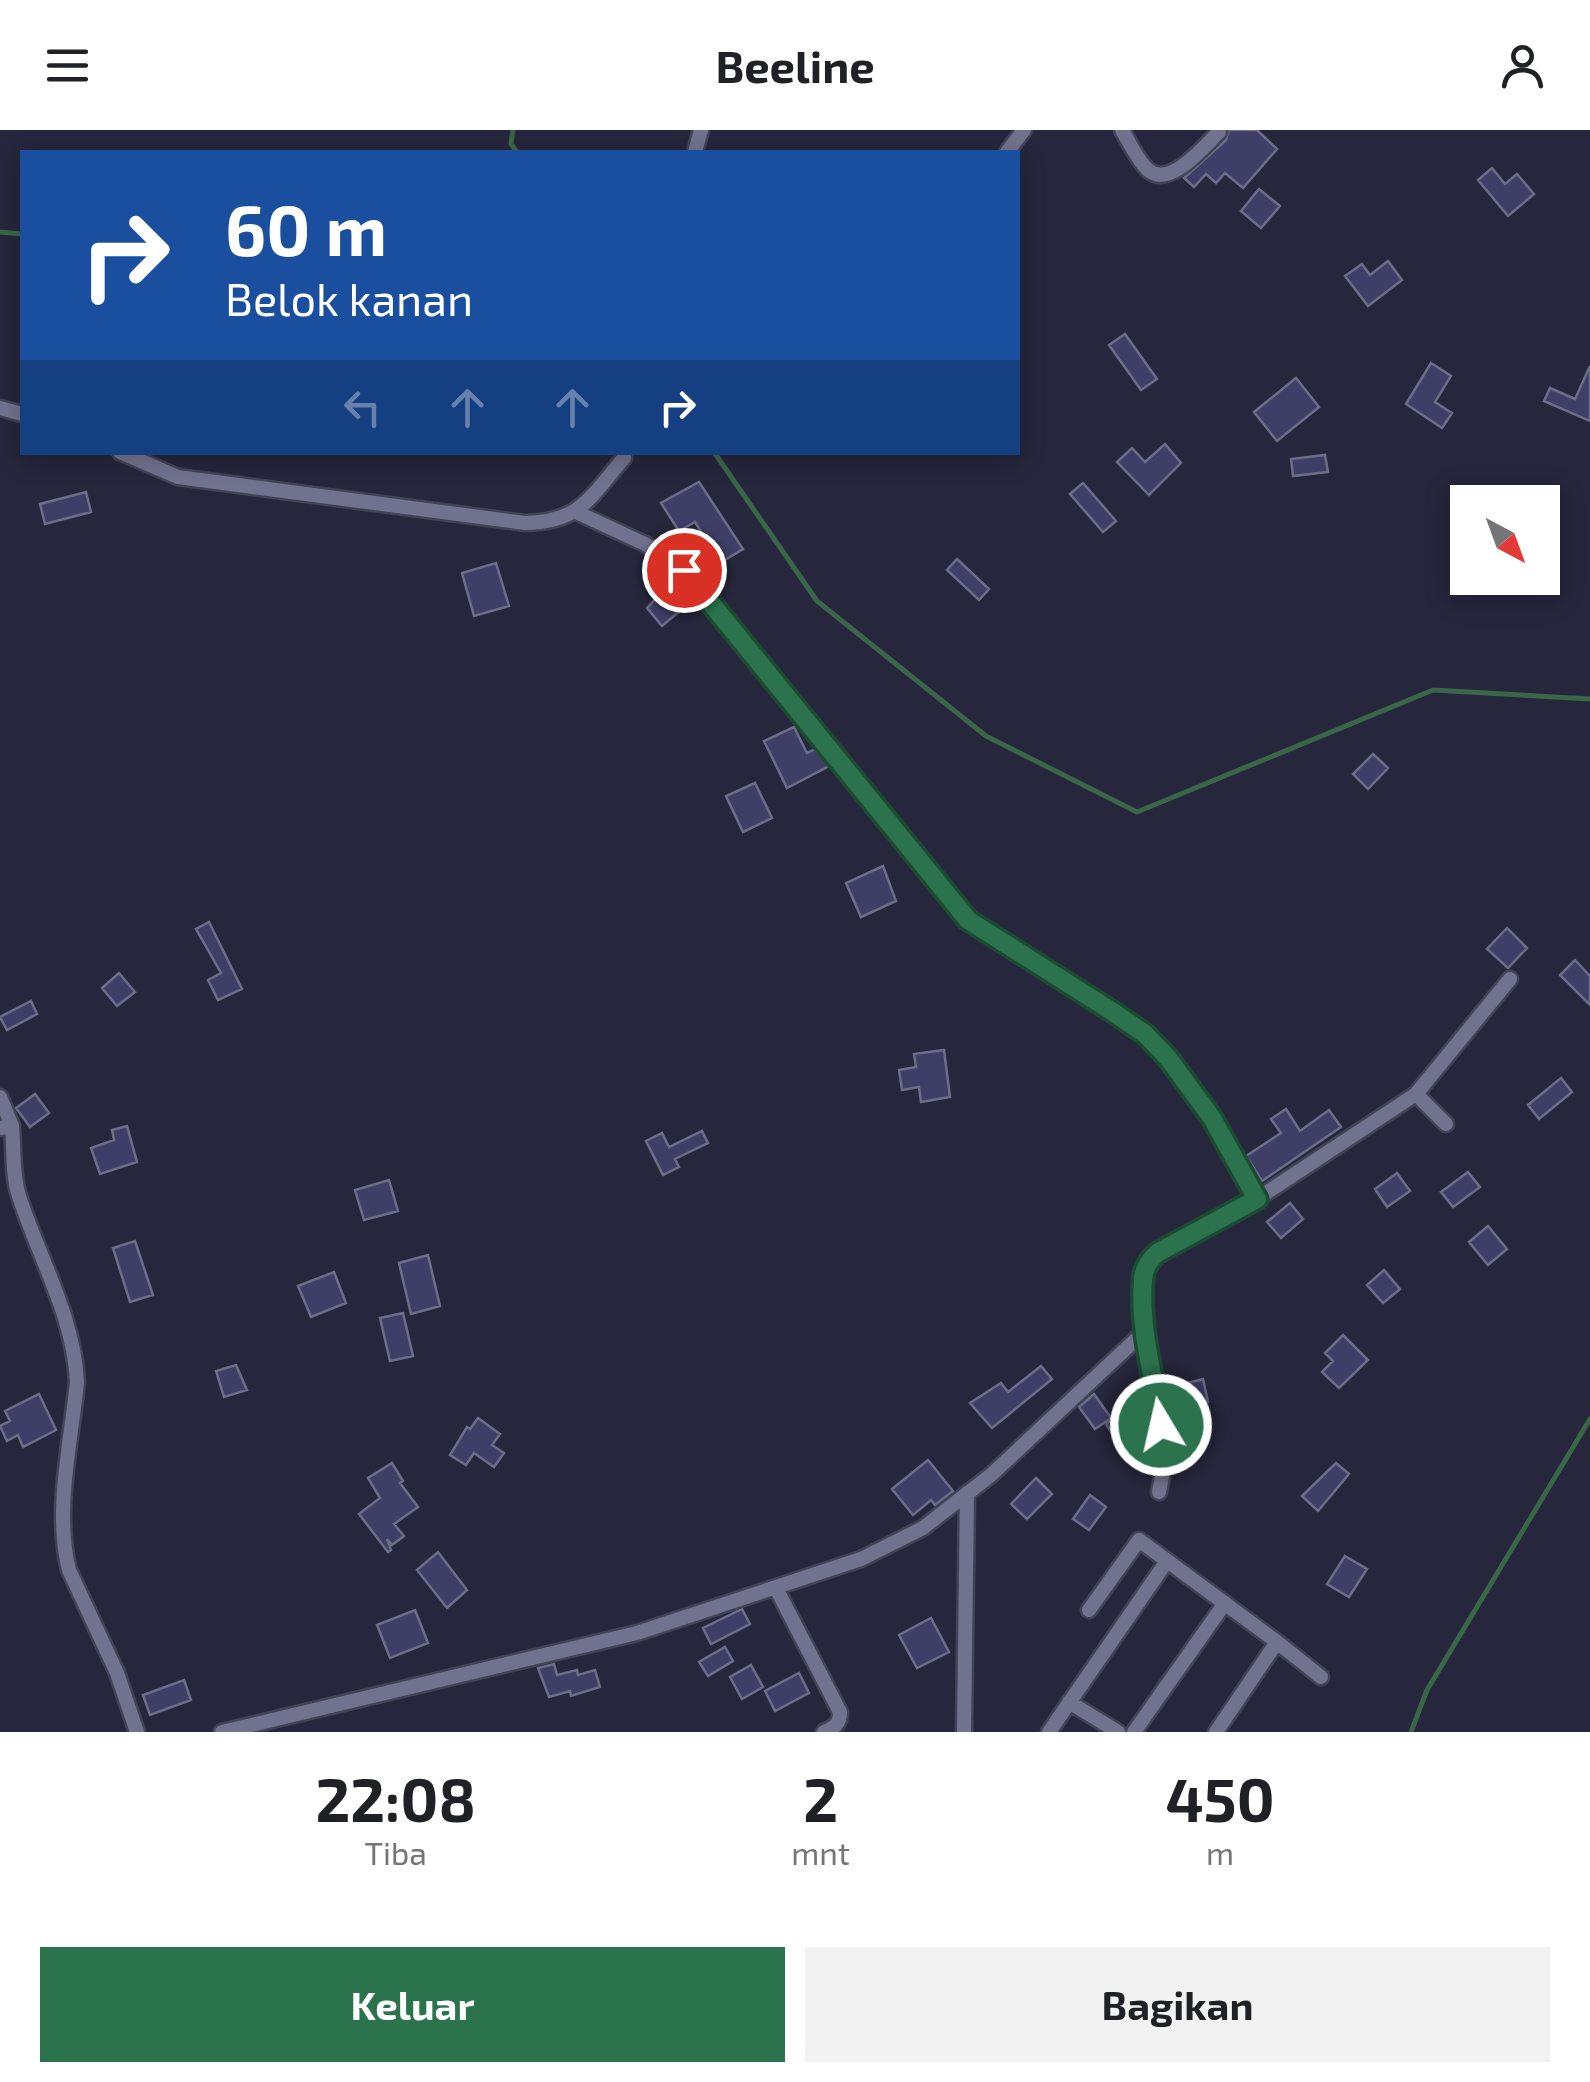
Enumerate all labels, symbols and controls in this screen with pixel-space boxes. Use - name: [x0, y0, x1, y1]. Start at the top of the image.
- icon: menu: [40, 38, 95, 93]
- text: Beeline: [715, 38, 875, 92]
- icon: person: [1495, 38, 1550, 93]
- text: 60 m: [225, 186, 387, 270]
- icon: right: [60, 190, 190, 320]
- text: Belok kanan: [225, 271, 473, 325]
- icon: left: [335, 380, 390, 435]
- icon: ahead: [440, 380, 495, 435]
- icon: ahead: [545, 380, 600, 435]
- icon: right: [650, 380, 705, 435]
- north arrow: [1450, 485, 1560, 595]
- map controls: [1450, 485, 1560, 595]
- pin: [642, 528, 727, 613]
- icon: arrive: [657, 543, 712, 598]
- position arrow: [1109, 1373, 1213, 1477]
- text: 22:08: [315, 1762, 476, 1834]
- text: 2: [803, 1762, 838, 1834]
- text: 450: [1165, 1762, 1275, 1834]
- text: Tiba: [364, 1833, 427, 1871]
- text: mnt: [791, 1833, 850, 1871]
- text: m: [1206, 1833, 1234, 1871]
- button: Keluar: [40, 1947, 785, 2062]
- button: Bagikan: [805, 1947, 1550, 2062]

